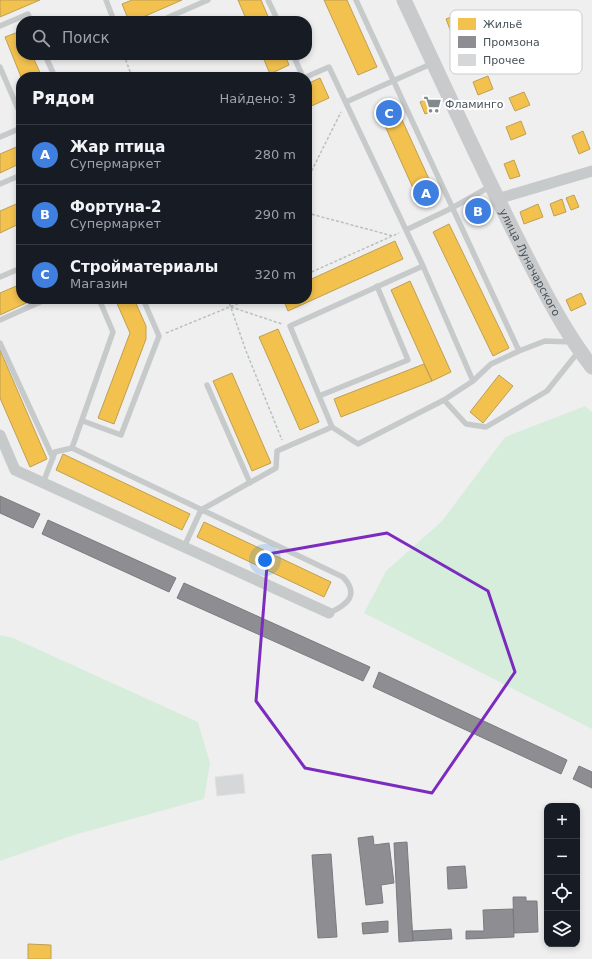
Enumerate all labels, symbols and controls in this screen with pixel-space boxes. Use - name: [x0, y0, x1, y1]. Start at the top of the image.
- legend: [450, 10, 582, 74]
- search box: [16, 16, 312, 60]
- text: Жильё: [483, 18, 523, 31]
- icon: search: [30, 27, 52, 49]
- text: Поиск: [62, 29, 110, 47]
- text: Промзона: [483, 36, 540, 49]
- text: Прочее: [483, 54, 525, 67]
- text: Рядом: [32, 88, 95, 108]
- text: Найдено: 3: [220, 91, 296, 106]
- supermarket icon: Фламинго: [422, 94, 442, 114]
- pin: C: [376, 98, 402, 128]
- place label: Фламинго: [445, 98, 504, 111]
- text: Жар птица: [70, 138, 165, 156]
- text: A: [40, 147, 50, 162]
- text: 280 m: [254, 147, 296, 162]
- text: Супермаркет: [70, 156, 161, 171]
- pin: A: [413, 178, 439, 208]
- pin: B: [465, 196, 491, 226]
- text: Фортуна-2: [70, 198, 162, 216]
- street label: улица Луначарского: [497, 206, 563, 319]
- text: B: [40, 207, 50, 222]
- text: 290 m: [254, 207, 296, 222]
- text: Супермаркет: [70, 216, 161, 231]
- text: Стройматериалы: [70, 258, 218, 276]
- text: C: [40, 267, 50, 282]
- text: 320 m: [254, 267, 296, 282]
- text: Магазин: [70, 276, 128, 291]
- your location: [255, 550, 275, 570]
- map controls: [544, 803, 580, 947]
- button: +: [544, 803, 580, 839]
- button: −: [544, 839, 580, 875]
- button: locate: [544, 875, 580, 911]
- button: layers: [544, 911, 580, 947]

